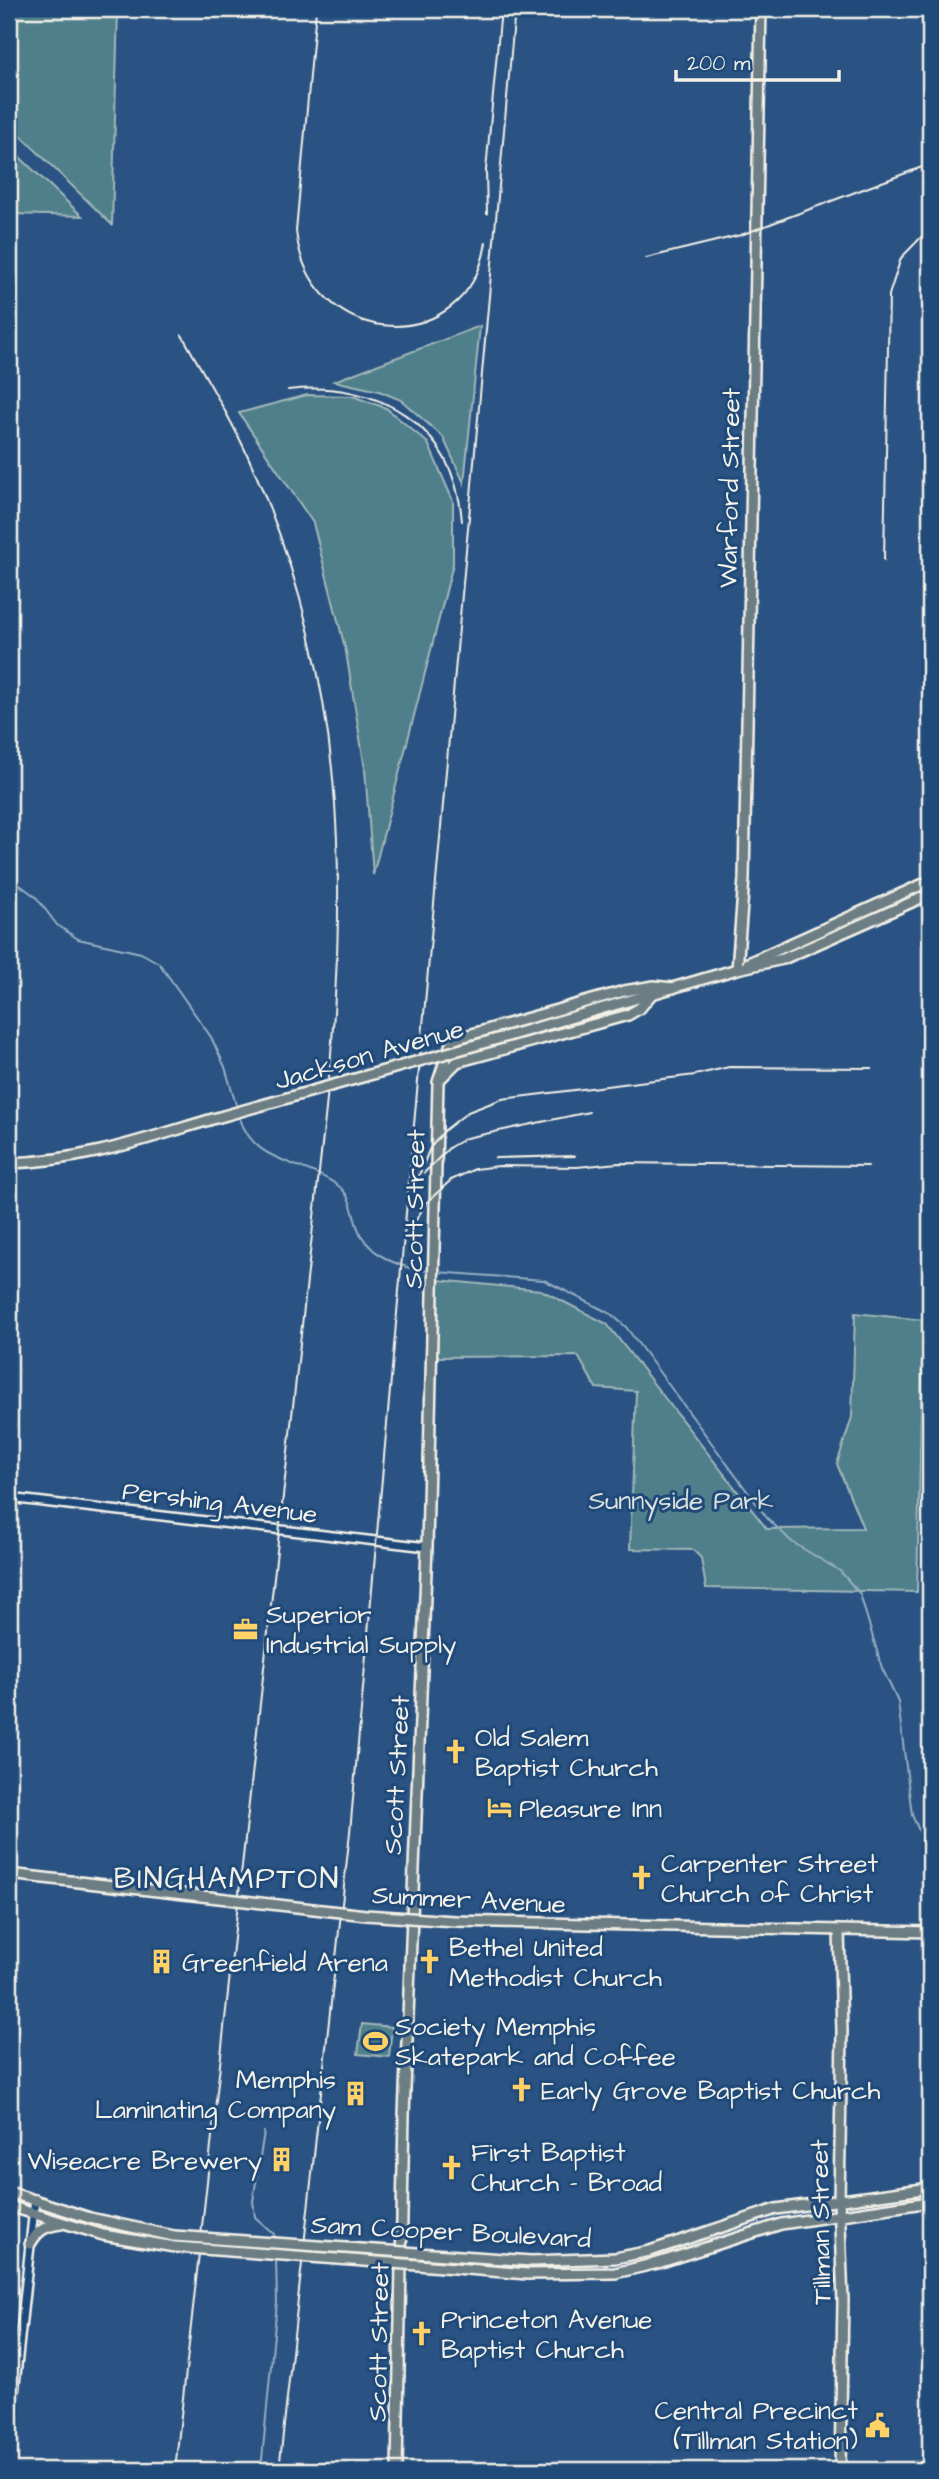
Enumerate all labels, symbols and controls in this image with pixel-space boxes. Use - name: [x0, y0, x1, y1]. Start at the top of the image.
- scale bar: [676, 38, 839, 82]
- text: 200 m: [687, 49, 751, 78]
- street label: Warford Street: [710, 387, 750, 589]
- street label: Jackson Avenue: [271, 1011, 468, 1099]
- street label: Scott Street: [396, 1129, 434, 1289]
- street label: Pershing Avenue: [120, 1473, 319, 1535]
- park label: Sunnyside Park: [588, 1483, 774, 1521]
- place label: Superior Industrial Supply: [266, 1597, 456, 1665]
- office icon: Superior Industrial Supply: [232, 1615, 260, 1643]
- street label: Scott Street: [375, 1694, 419, 1856]
- place label: Old Salem Baptist Church: [475, 1720, 658, 1786]
- church icon: Old Salem Baptist Church: [441, 1738, 469, 1766]
- place label: Pleasure Inn: [519, 1791, 662, 1827]
- hotel icon: Pleasure Inn: [485, 1794, 513, 1822]
- place label: Carpenter Street Church of Christ: [661, 1846, 879, 1912]
- district label: BINGHAMPTON: [114, 1858, 340, 1900]
- church icon: Carpenter Street Church of Christ: [627, 1864, 655, 1892]
- street label: Summer Avenue: [371, 1877, 567, 1923]
- place label: Bethel United Methodist Church: [449, 1930, 662, 1996]
- place label: Greenfield Arena: [182, 1945, 388, 1981]
- building icon: Greenfield Arena: [148, 1948, 176, 1976]
- church icon: Bethel United Methodist Church: [415, 1948, 443, 1976]
- place label: Society Memphis Skatepark and Coffee: [395, 2009, 676, 2075]
- sports icon: Society Memphis Skatepark and Coffee: [361, 2027, 389, 2055]
- place label: Memphis Laminating Company: [95, 2062, 336, 2130]
- place label: Early Grove Baptist Church: [541, 2073, 881, 2111]
- church icon: Early Grove Baptist Church: [507, 2076, 535, 2104]
- building icon: Memphis Laminating Company: [342, 2080, 370, 2108]
- place label: First Baptist Church - Broad: [471, 2135, 662, 2201]
- street label: Tillman Street: [802, 2139, 840, 2305]
- place label: Wiseacre Brewery: [27, 2143, 262, 2181]
- building icon: Wiseacre Brewery: [268, 2146, 296, 2174]
- church icon: First Baptist Church - Broad: [437, 2153, 465, 2181]
- street label: Sam Cooper Boulevard: [310, 2207, 592, 2257]
- street label: Scott Street: [360, 2262, 398, 2422]
- place label: Princeton Avenue Baptist Church: [441, 2302, 652, 2368]
- church icon: Princeton Avenue Baptist Church: [407, 2320, 435, 2348]
- place label: Central Precinct (Tillman Station): [655, 2393, 858, 2459]
- public building icon: Central Precinct (Tillman Station): [864, 2411, 892, 2439]

